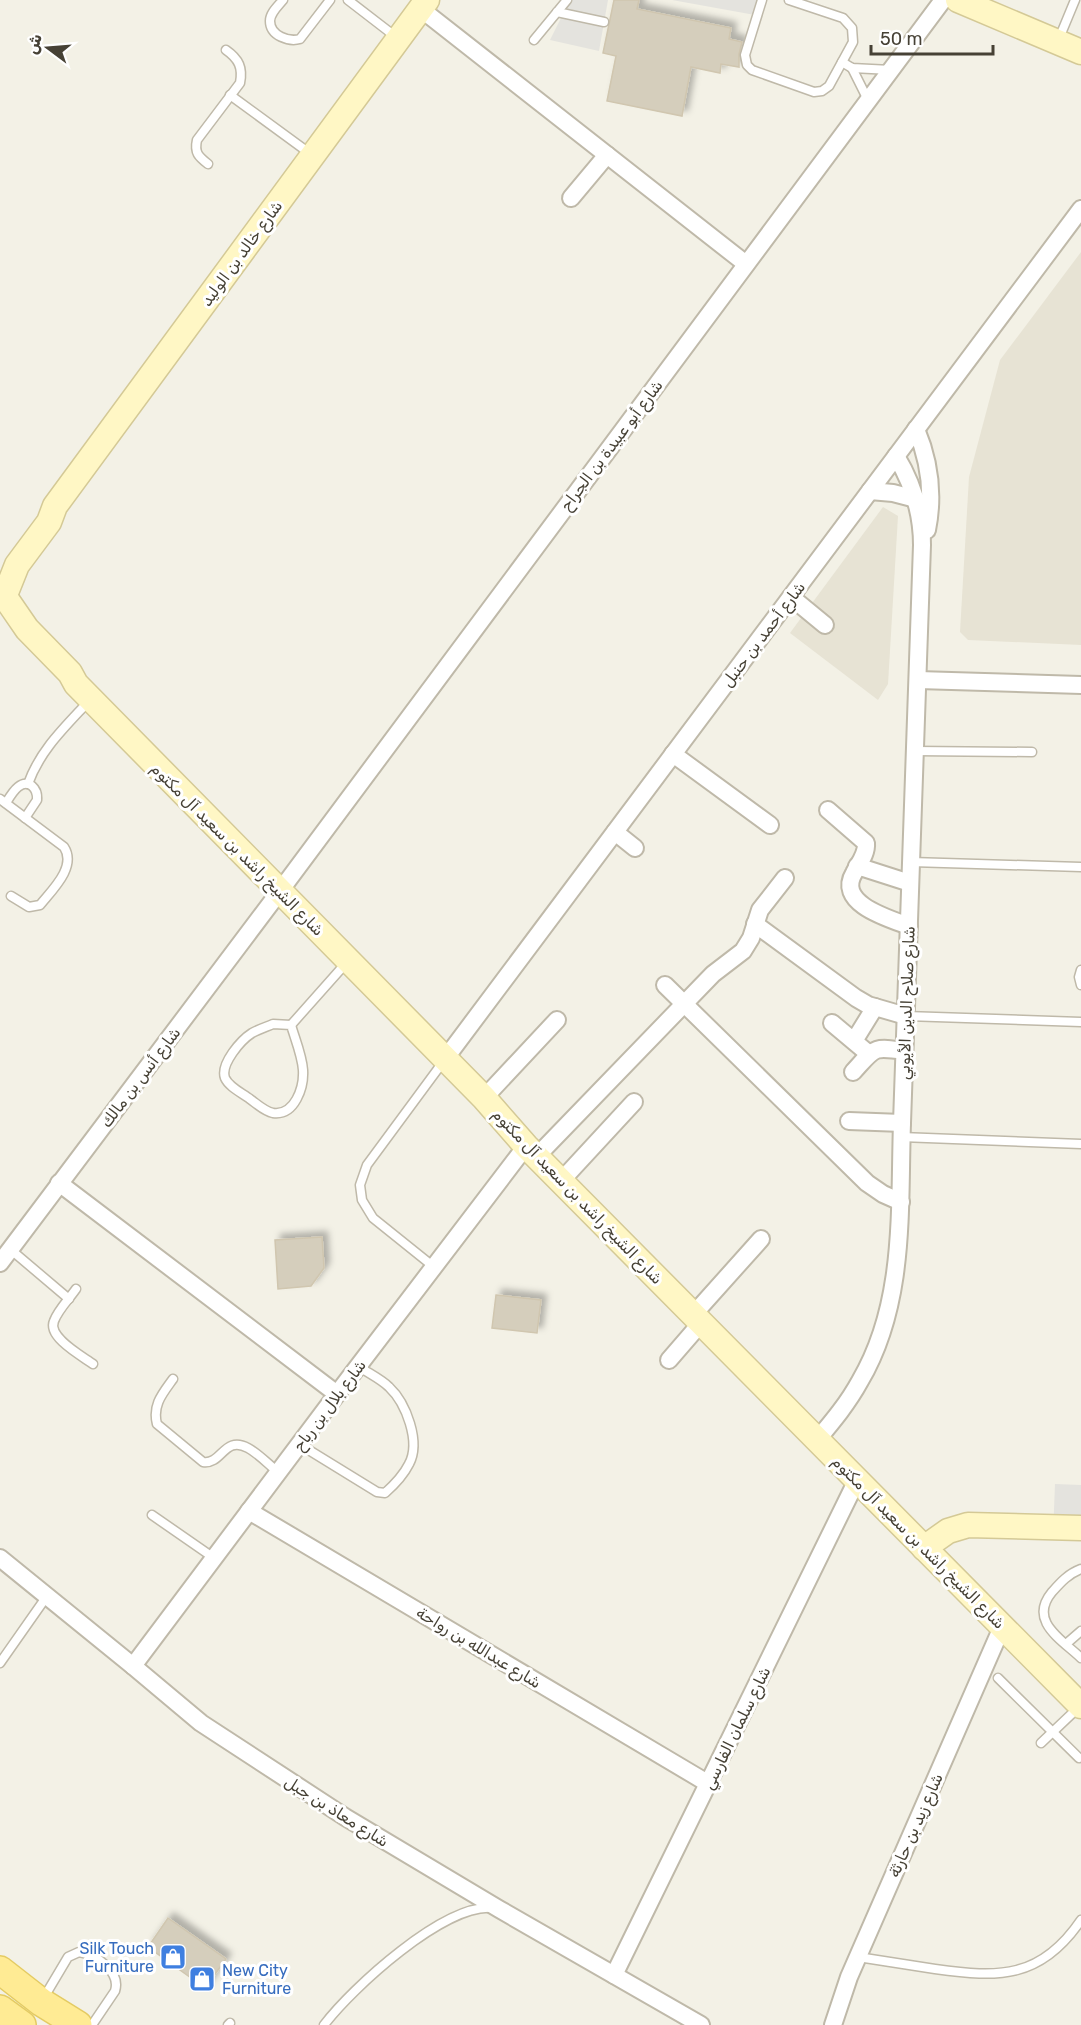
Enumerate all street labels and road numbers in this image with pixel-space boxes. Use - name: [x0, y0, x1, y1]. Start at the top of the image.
- street label: شارع خالد بن الوليد: [197, 197, 288, 311]
- street label: شارع أبو عبيدة بن الجراح: [556, 376, 668, 516]
- street label: شارع أحمد بن حنبل: [718, 578, 811, 692]
- street label: شارع الشيخ راشد بن سعيد آل مكتوم: [146, 759, 328, 941]
- street label: شارع صلاح الدين الأيوبي: [894, 926, 922, 1080]
- street label: شارع أنس بن مالك: [97, 1023, 186, 1132]
- street label: شارع الشيخ راشد بن سعيد آل مكتوم: [487, 1105, 667, 1289]
- street label: شارع بلال بن رباح: [289, 1356, 372, 1456]
- street label: شارع الشيخ راشد بن سعيد آل مكتوم: [827, 1452, 1009, 1634]
- street label: شارع عبدالله بن رواحة: [412, 1603, 545, 1694]
- street label: شارع سلمان الفارسي: [698, 1664, 777, 1794]
- street label: شارع زيد بن حارثة: [884, 1770, 949, 1881]
- street label: شارع معاذ بن جبل: [280, 1772, 392, 1853]

